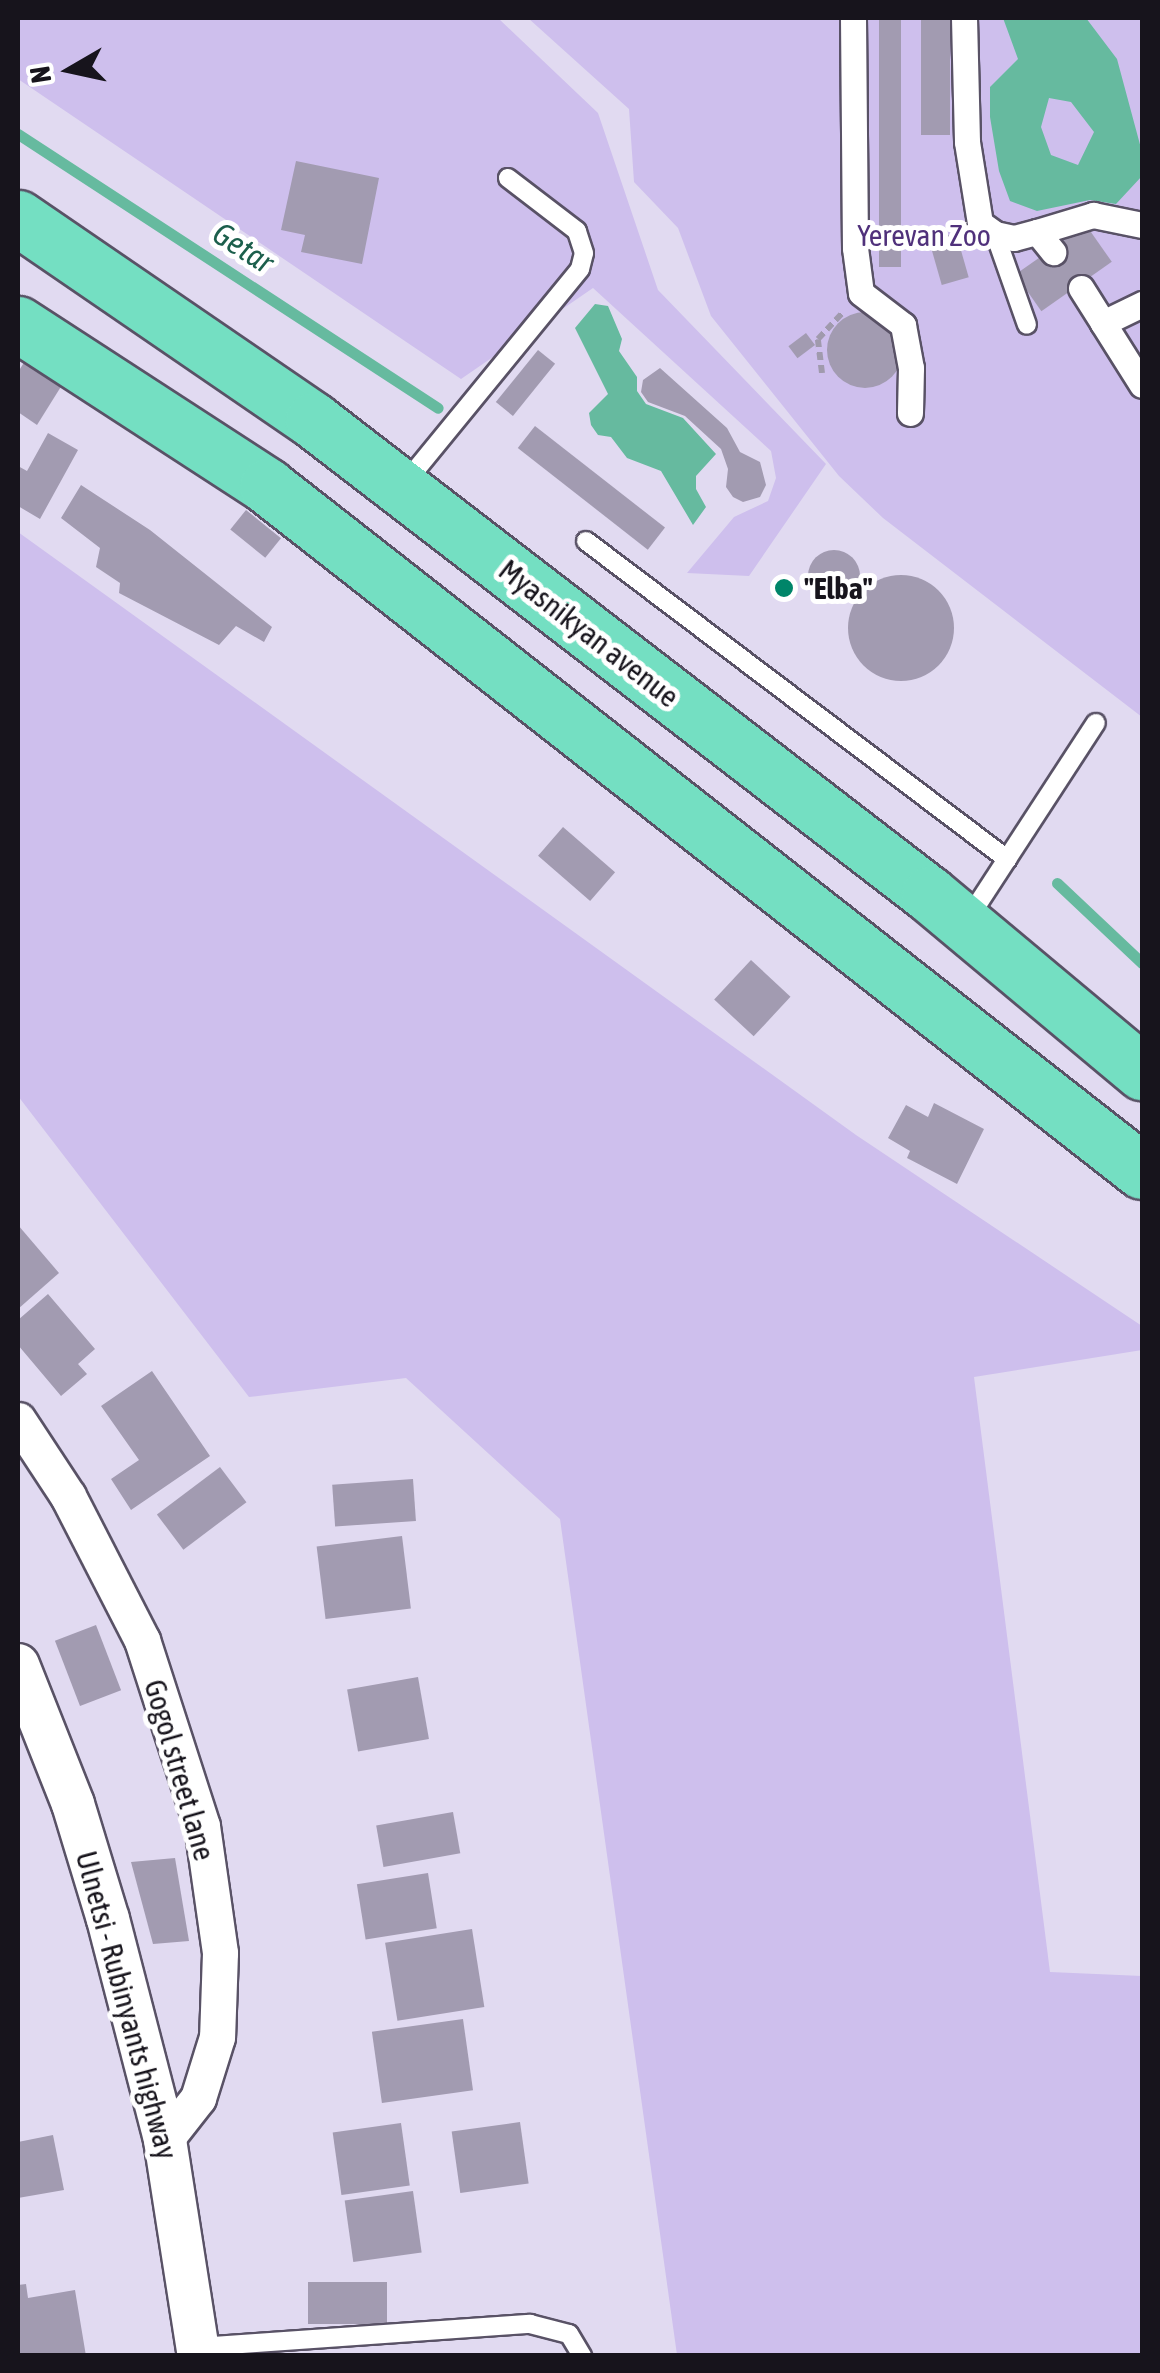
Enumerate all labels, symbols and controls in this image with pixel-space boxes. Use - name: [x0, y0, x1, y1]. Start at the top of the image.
- north arrow: [20, 20, 120, 120]
- text: N: [23, 64, 57, 85]
- water label: Getar: [205, 214, 281, 282]
- park label: Yerevan Zoo: [857, 217, 991, 253]
- street label: Myasnikyan avenue: [492, 552, 686, 714]
- place label: "Elba": [804, 570, 872, 606]
- marker: "Elba": [773, 577, 795, 599]
- street label: Gogol street lane: [137, 1675, 223, 1865]
- street label: Ulnetsi - Rubinyants highway: [69, 1847, 185, 2163]

